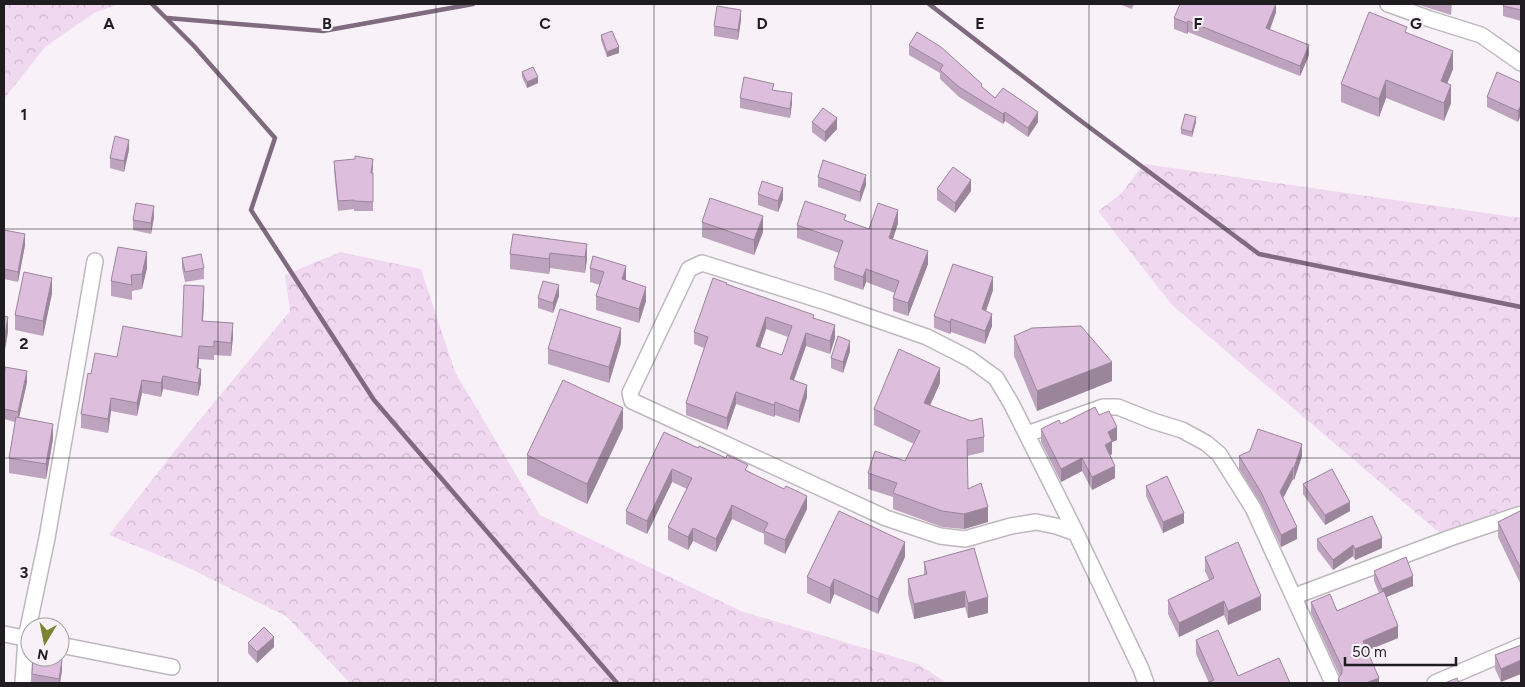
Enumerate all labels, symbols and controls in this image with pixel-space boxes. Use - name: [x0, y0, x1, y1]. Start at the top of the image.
- text: A: [103, 14, 115, 33]
- text: B: [322, 14, 332, 33]
- text: C: [539, 14, 551, 33]
- text: D: [756, 14, 768, 33]
- text: E: [975, 14, 985, 33]
- text: F: [1194, 14, 1203, 33]
- text: G: [1410, 14, 1422, 33]
- text: 1: [21, 105, 27, 124]
- text: 2: [19, 334, 29, 353]
- text: 3: [20, 563, 29, 582]
- north arrow: [20, 617, 70, 667]
- scale bar: [1345, 634, 1456, 666]
- text: 50 m: [1352, 643, 1387, 661]
- text: N: [36, 645, 50, 664]

